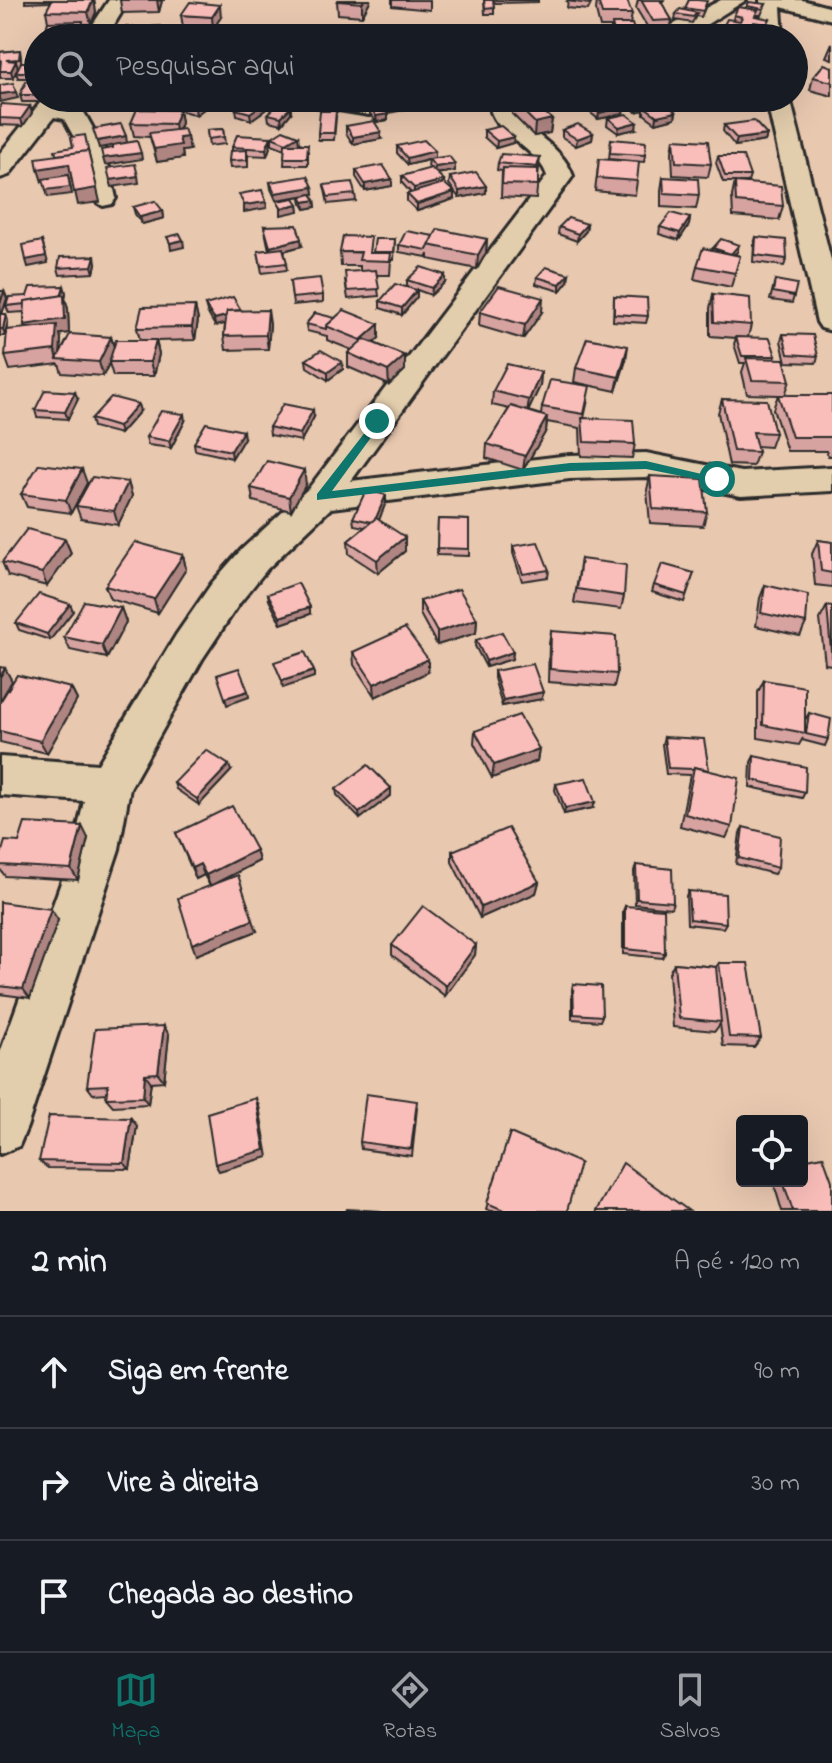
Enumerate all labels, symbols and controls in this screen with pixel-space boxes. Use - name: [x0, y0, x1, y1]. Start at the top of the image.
- search box: [24, 24, 808, 112]
- icon: search: [52, 46, 96, 90]
- text: Pesquisar aqui: [116, 46, 295, 90]
- route end: [359, 403, 395, 439]
- route start: [699, 461, 735, 497]
- map controls: [736, 1115, 808, 1187]
- button: locate: [736, 1115, 808, 1187]
- text: 2 min: [32, 1238, 107, 1288]
- text: A pé · 120 m: [674, 1244, 800, 1282]
- icon: ahead: [32, 1350, 76, 1394]
- text: Siga em frente: [108, 1350, 288, 1394]
- text: 90 m: [754, 1353, 800, 1391]
- icon: right: [32, 1462, 76, 1506]
- text: Vire à direita: [108, 1462, 259, 1506]
- text: 30 m: [751, 1465, 800, 1503]
- icon: arrive: [32, 1574, 76, 1618]
- text: Chegada ao destino: [108, 1574, 353, 1618]
- tab: Mapa: [111, 1668, 160, 1748]
- tab: Rotas: [383, 1668, 437, 1748]
- tab: Salvos: [660, 1668, 721, 1748]

